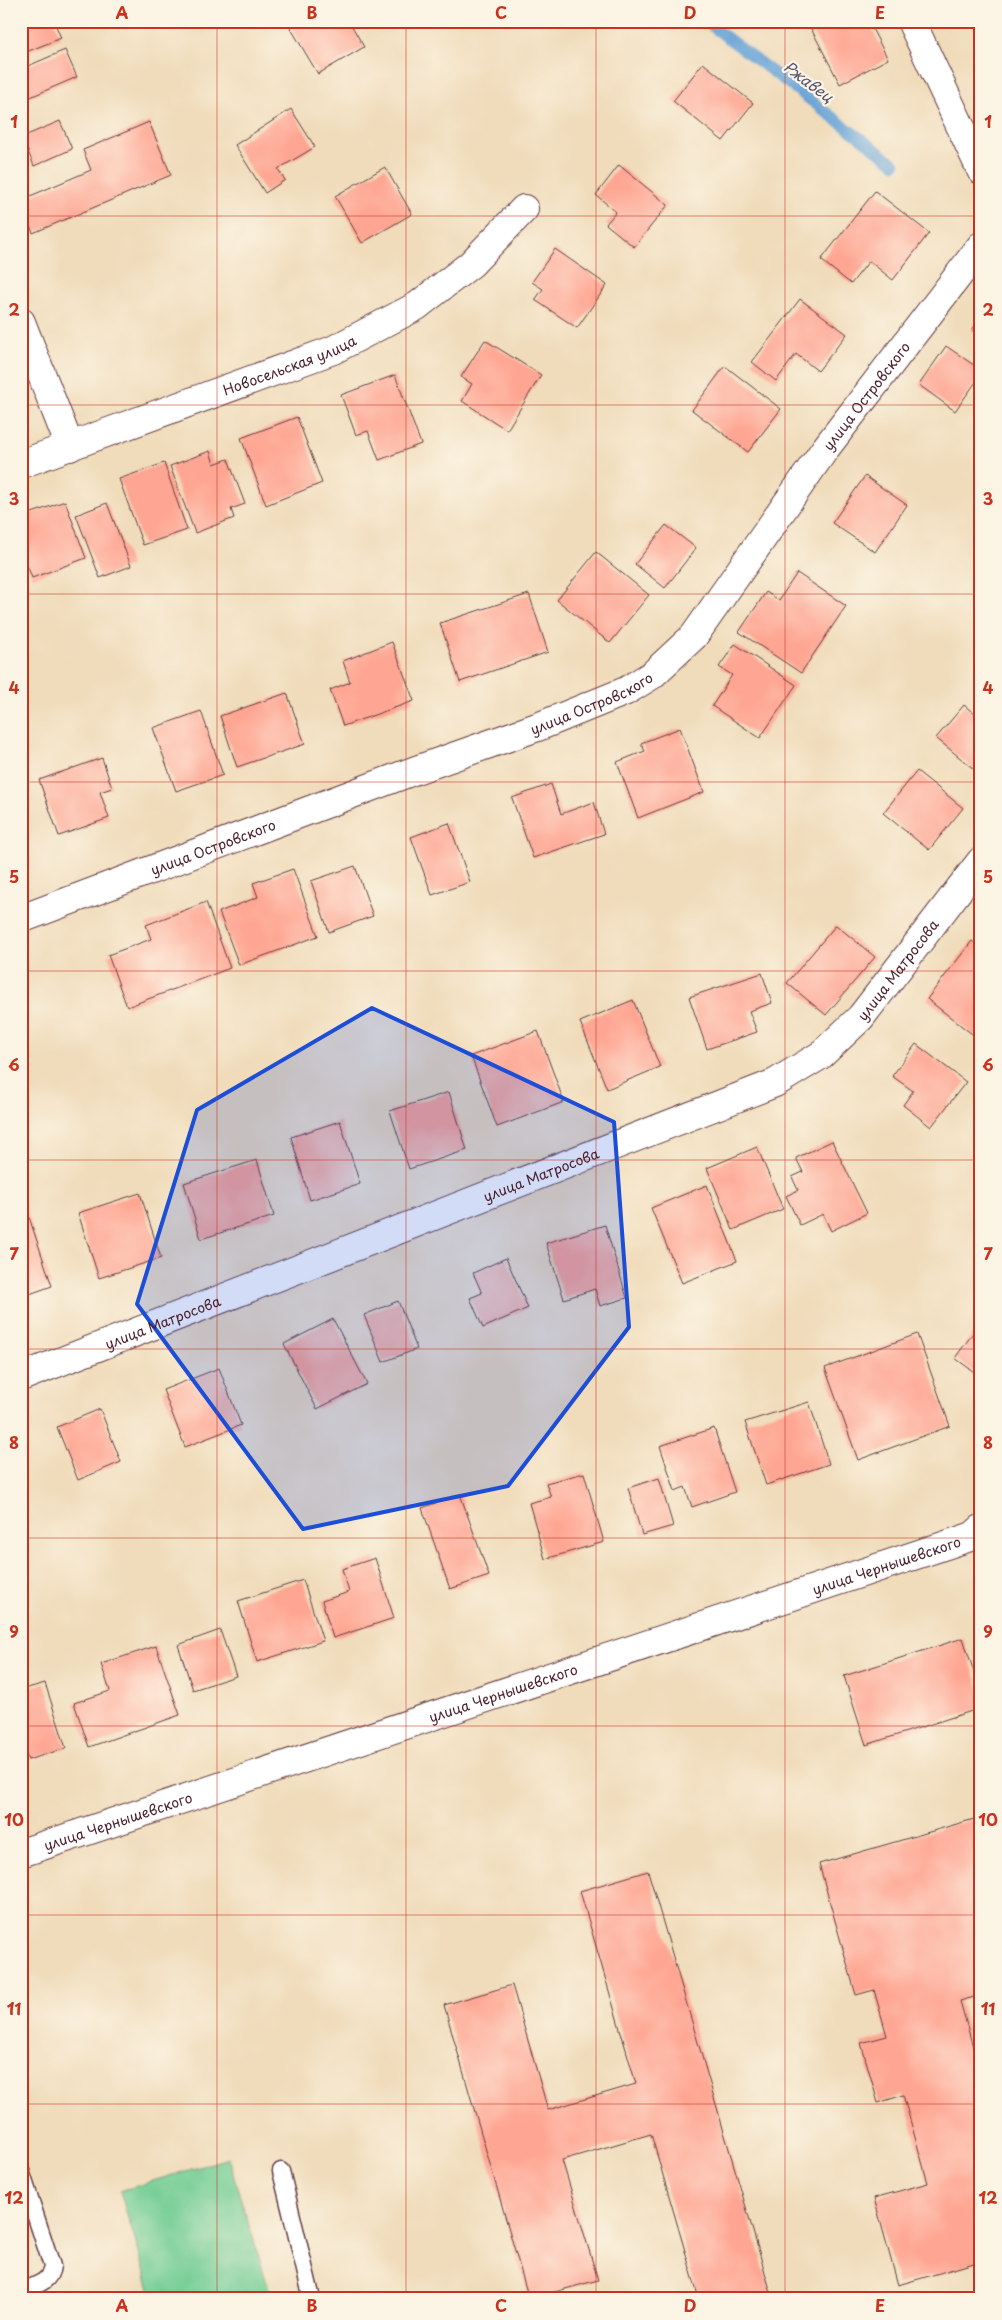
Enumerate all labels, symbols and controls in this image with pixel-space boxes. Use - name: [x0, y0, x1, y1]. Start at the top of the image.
- text: A: [116, 0, 129, 24]
- text: B: [307, 0, 318, 24]
- text: C: [495, 0, 507, 24]
- text: D: [684, 0, 696, 24]
- text: E: [875, 0, 885, 24]
- water label: Ржавец: [779, 55, 839, 108]
- text: 1: [10, 109, 18, 133]
- text: 1: [984, 109, 992, 133]
- text: 2: [8, 297, 20, 321]
- text: 2: [982, 297, 994, 321]
- street label: Новосельская улица: [220, 329, 360, 400]
- street label: улица Островского: [817, 337, 915, 455]
- text: 3: [9, 486, 19, 510]
- text: 3: [983, 486, 993, 510]
- street label: улица Островского: [527, 667, 657, 739]
- text: 4: [9, 675, 20, 699]
- text: 4: [983, 675, 994, 699]
- street label: улица Островского: [147, 813, 279, 880]
- text: 5: [9, 864, 19, 888]
- text: 5: [983, 864, 993, 888]
- street label: улица Матросова: [852, 914, 943, 1025]
- text: 6: [8, 1052, 20, 1076]
- text: 6: [982, 1052, 994, 1076]
- street label: улица Матросова: [480, 1142, 602, 1206]
- text: 7: [9, 1241, 19, 1265]
- text: 7: [983, 1241, 993, 1265]
- street label: улица Матросова: [102, 1290, 224, 1354]
- text: 8: [9, 1430, 19, 1454]
- text: 8: [983, 1430, 993, 1454]
- street label: улица Чернышевского: [809, 1530, 963, 1599]
- text: 9: [9, 1619, 19, 1643]
- text: 9: [983, 1619, 993, 1643]
- street label: улица Чернышевского: [426, 1658, 580, 1727]
- street label: улица Чернышевского: [41, 1786, 195, 1855]
- text: 10: [4, 1807, 24, 1831]
- text: 10: [978, 1807, 998, 1831]
- text: 11: [7, 1996, 21, 2020]
- text: 11: [981, 1996, 995, 2020]
- text: 12: [5, 2185, 23, 2209]
- text: 12: [979, 2185, 997, 2209]
- text: A: [116, 2293, 129, 2317]
- text: B: [307, 2293, 318, 2317]
- text: C: [495, 2293, 507, 2317]
- text: D: [684, 2293, 696, 2317]
- text: E: [875, 2293, 885, 2317]

